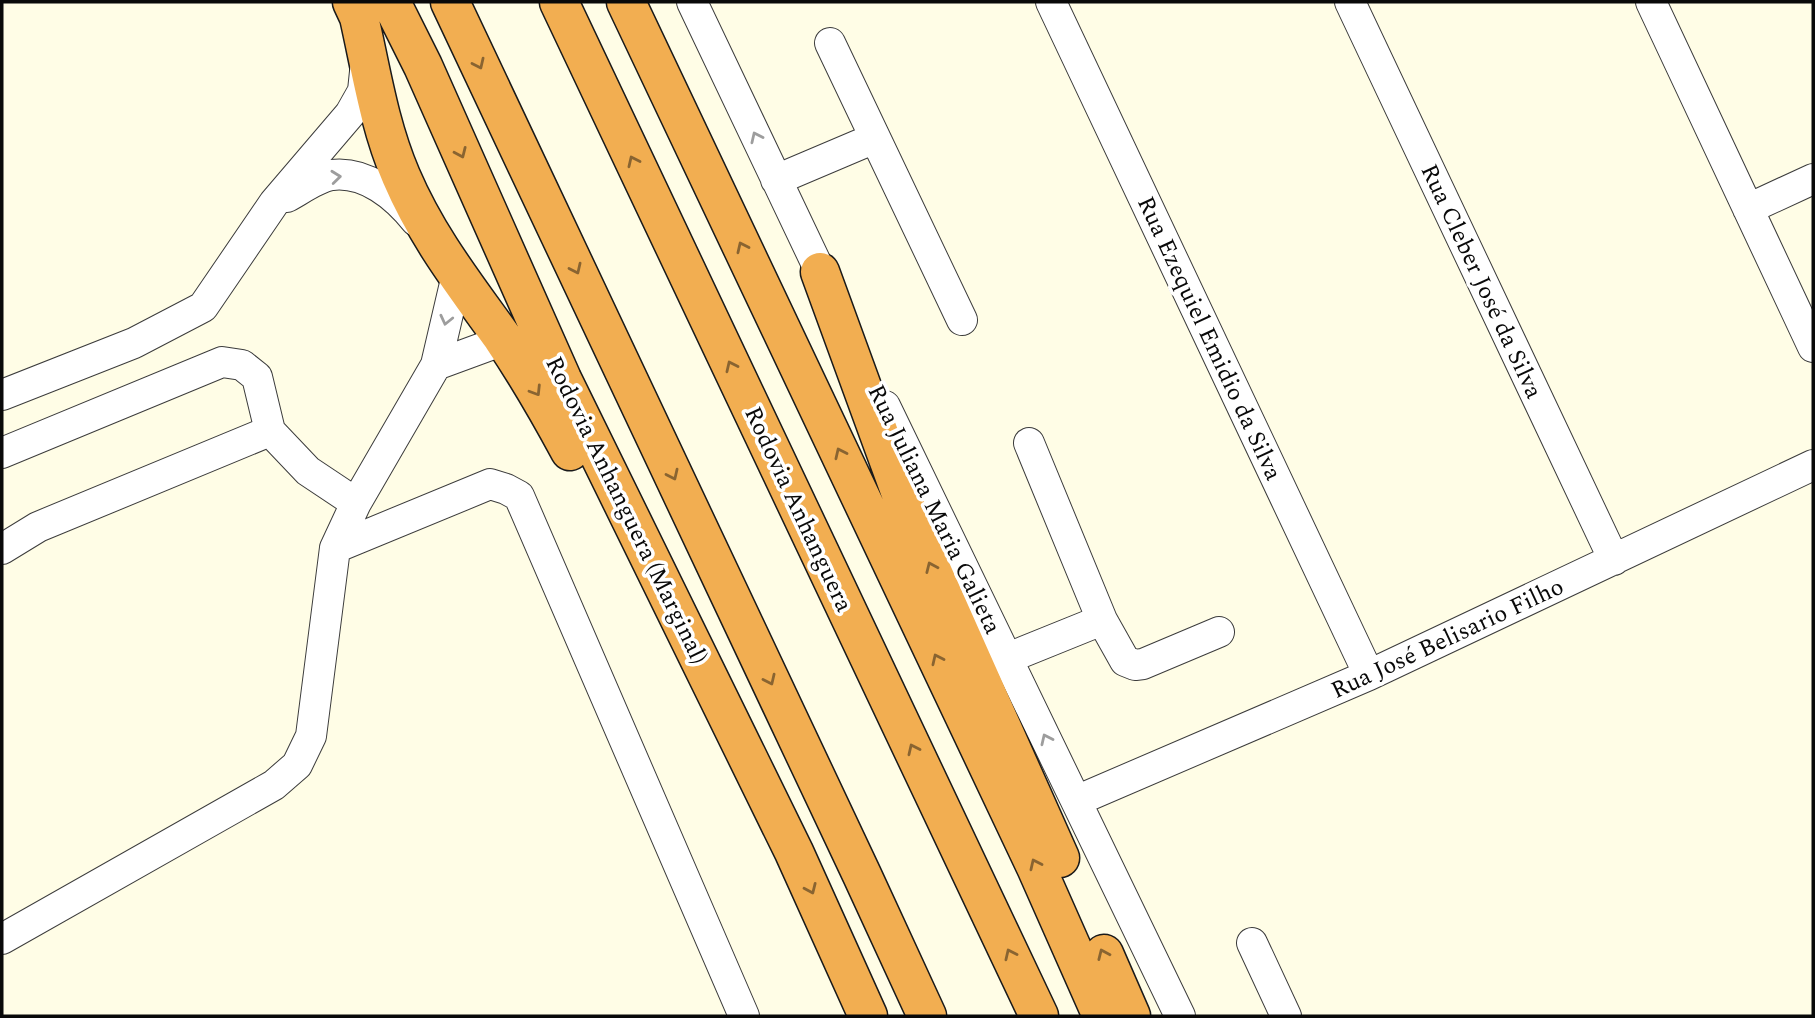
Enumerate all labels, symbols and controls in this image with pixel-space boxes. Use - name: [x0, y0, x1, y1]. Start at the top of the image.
- one-way arrow: [470, 56, 484, 69]
- one-way arrow: [750, 132, 764, 144]
- one-way arrow: [453, 145, 467, 158]
- one-way arrow: [627, 156, 641, 168]
- street label: Rua Cleber José da Silva: [1411, 158, 1551, 405]
- one-way arrow: [331, 170, 342, 185]
- street label: Rua Ezequiel Emidio da Silva: [1127, 190, 1291, 487]
- one-way arrow: [737, 242, 751, 255]
- one-way arrow: [567, 262, 581, 274]
- one-way arrow: [440, 314, 455, 326]
- street label: Rodovia Anhanguera (Marginal): [536, 350, 716, 670]
- one-way arrow: [725, 361, 739, 373]
- street label: Rua Juliana Maria Galieta: [858, 379, 1010, 640]
- one-way arrow: [528, 383, 541, 396]
- street label: Rodovia Anhanguera: [735, 401, 862, 618]
- one-way arrow: [834, 448, 848, 460]
- one-way arrow: [665, 468, 679, 480]
- one-way arrow: [925, 562, 939, 575]
- street label: Rua José Belisario Filho: [1325, 569, 1570, 709]
- one-way arrow: [932, 653, 946, 666]
- one-way arrow: [762, 673, 776, 686]
- one-way arrow: [1040, 734, 1054, 746]
- one-way arrow: [907, 744, 921, 756]
- one-way arrow: [1029, 859, 1043, 871]
- one-way arrow: [802, 882, 816, 895]
- one-way arrow: [1004, 949, 1018, 961]
- one-way arrow: [1097, 949, 1111, 961]

